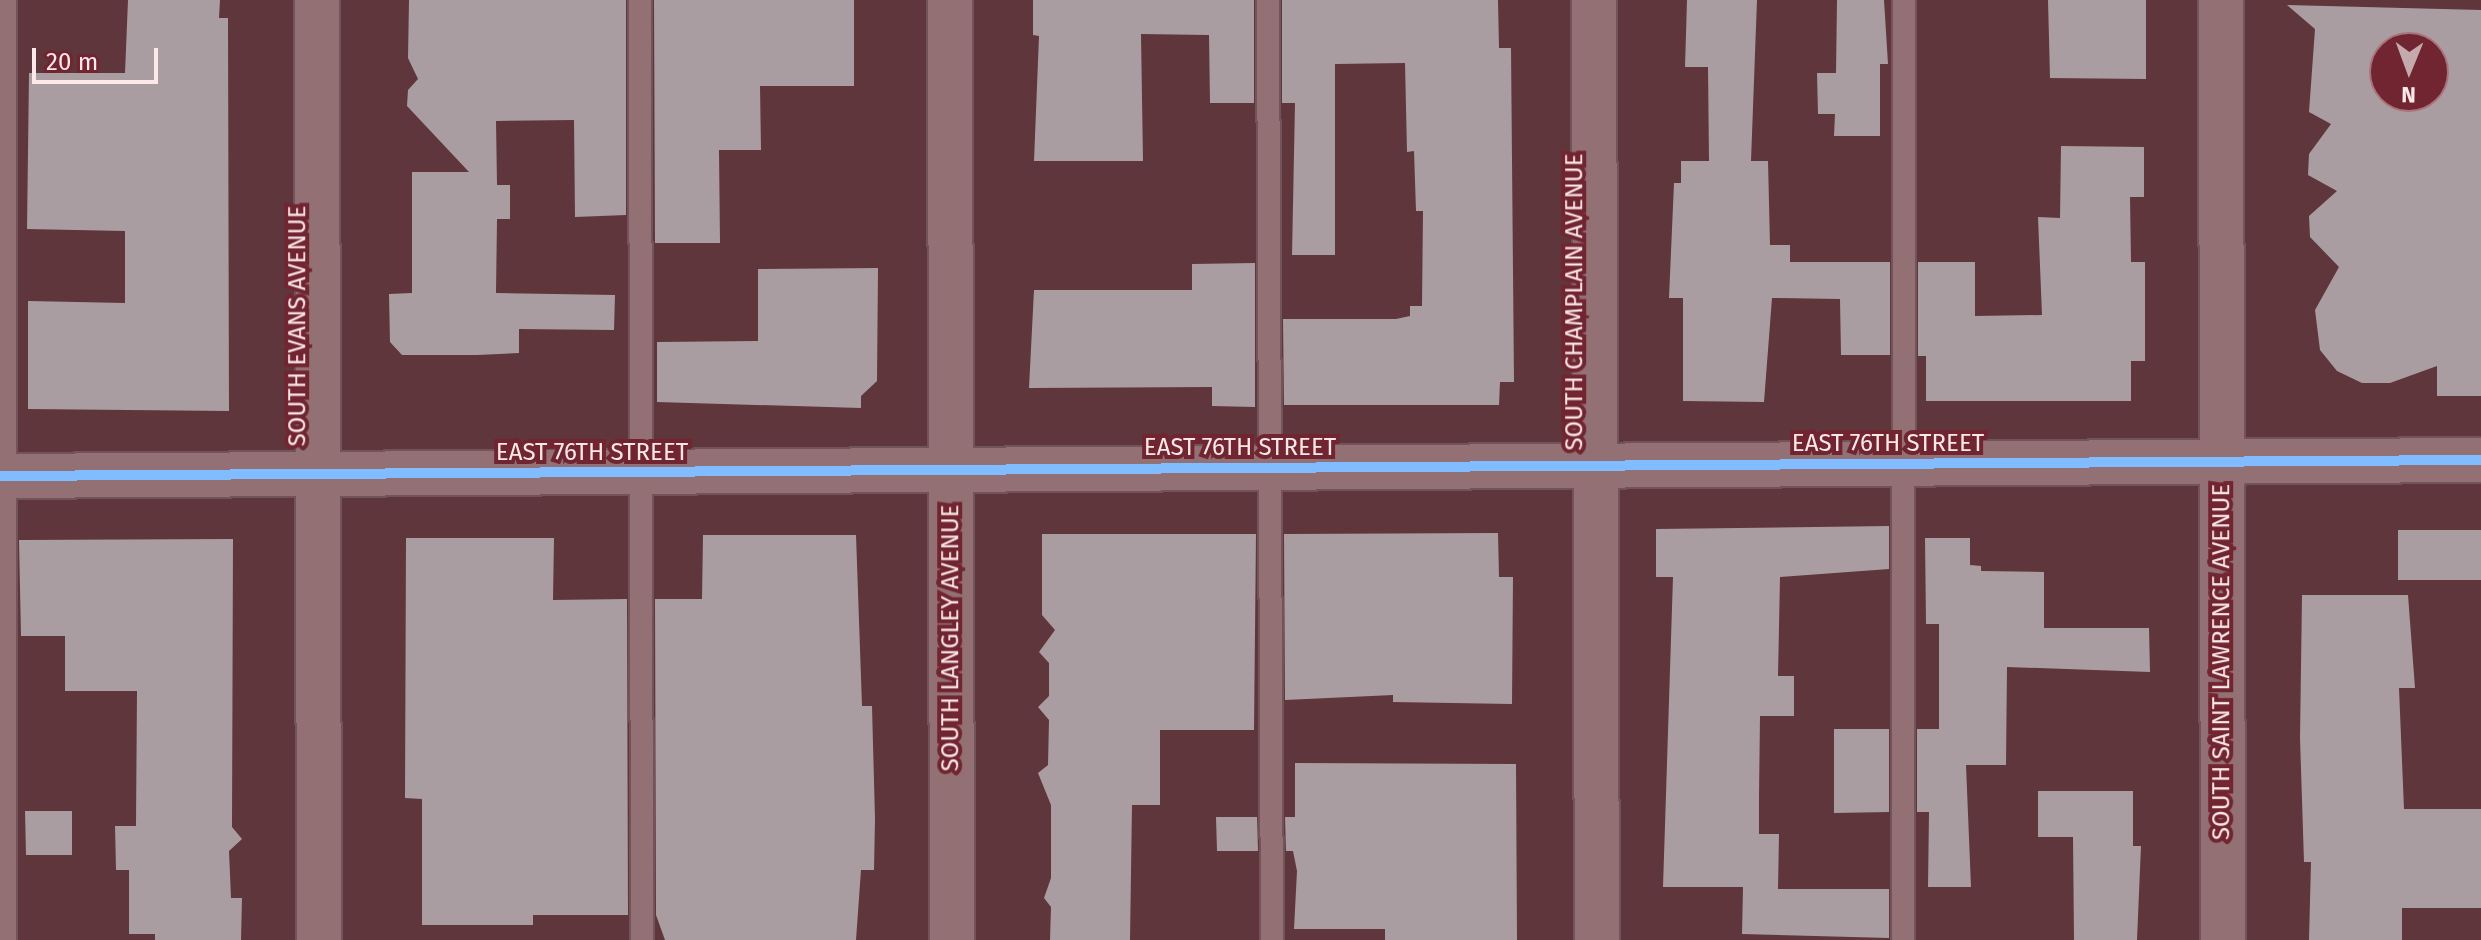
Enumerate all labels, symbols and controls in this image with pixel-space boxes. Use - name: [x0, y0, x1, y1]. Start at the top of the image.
- scale bar: [36, 32, 162, 82]
- north arrow: [2369, 32, 2449, 112]
- text: 20 m: [46, 48, 98, 76]
- text: N: [2401, 81, 2416, 108]
- street label: SOUTH CHAMPLAIN AVENUE: [1561, 153, 1589, 451]
- street label: SOUTH EVANS AVENUE: [284, 206, 312, 446]
- street label: EAST 76TH STREET: [1792, 430, 1984, 458]
- street label: EAST 76TH STREET: [1144, 434, 1336, 462]
- street label: EAST 76TH STREET: [496, 439, 688, 467]
- street label: SOUTH SAINT LAWRENCE AVENUE: [2208, 484, 2236, 840]
- street label: SOUTH LANGLEY AVENUE: [937, 505, 965, 771]

